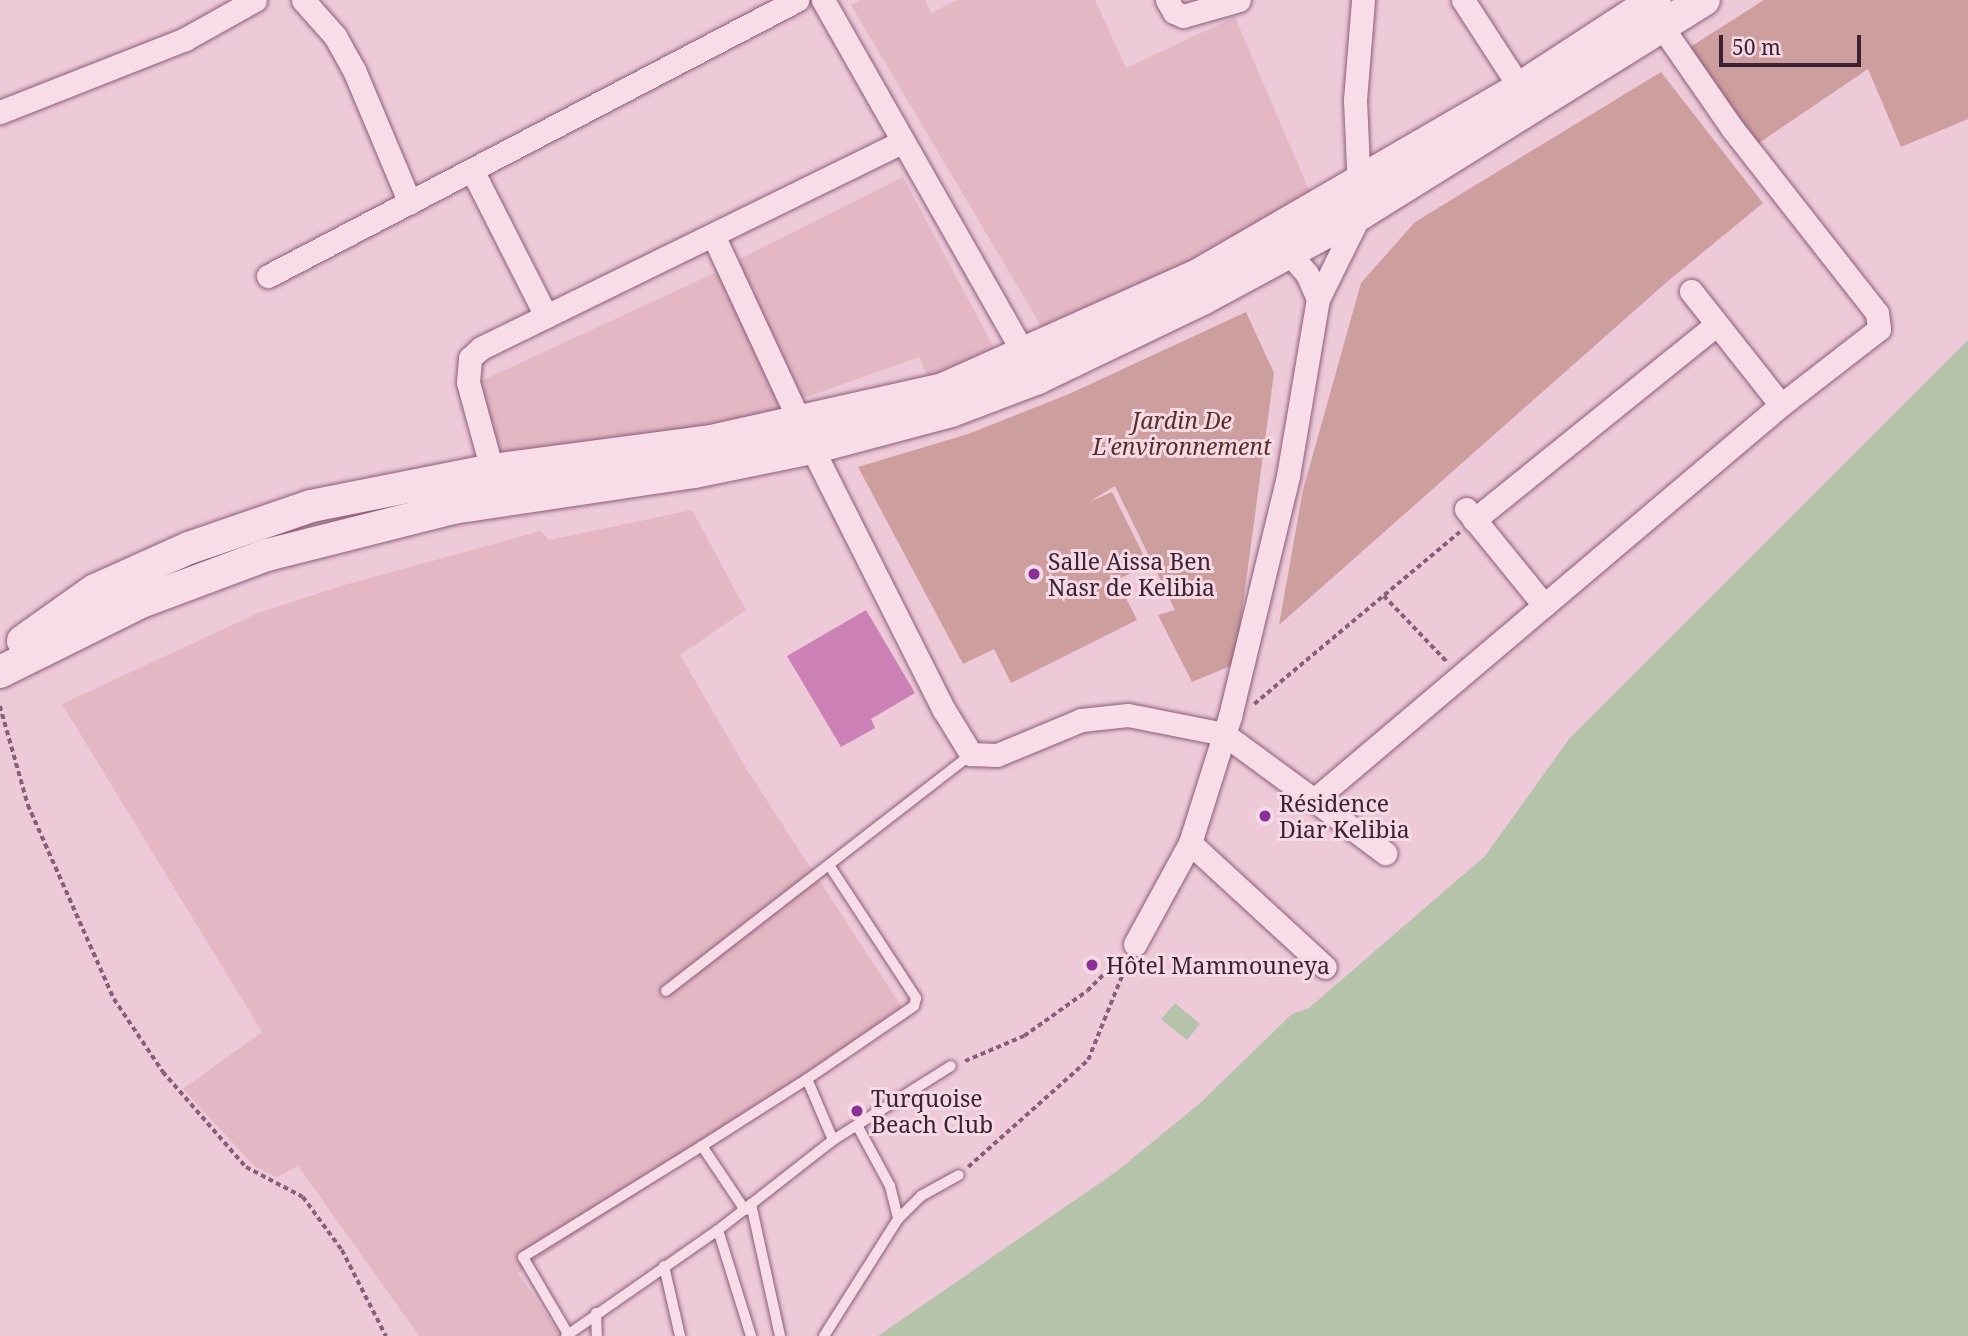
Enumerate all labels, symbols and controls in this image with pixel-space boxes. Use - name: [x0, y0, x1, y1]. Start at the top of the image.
- scale bar: [1723, 21, 1865, 65]
- text: 50 m: [1732, 33, 1781, 61]
- park label: Jardin De L'environnement: [1092, 406, 1272, 460]
- place label: Salle Aissa Ben Nasr de Kelibia: [1048, 547, 1215, 601]
- marker: Salle Aissa Ben Nasr de Kelibia: [1026, 566, 1042, 582]
- place label: Résidence Diar Kelibia: [1279, 789, 1410, 843]
- marker: Résidence Diar Kelibia: [1257, 808, 1273, 824]
- place label: Hôtel Mammouneya: [1106, 951, 1330, 979]
- marker: Hôtel Mammouneya: [1084, 957, 1100, 973]
- place label: Turquoise Beach Club: [871, 1084, 993, 1138]
- marker: Turquoise Beach Club: [849, 1103, 865, 1119]

